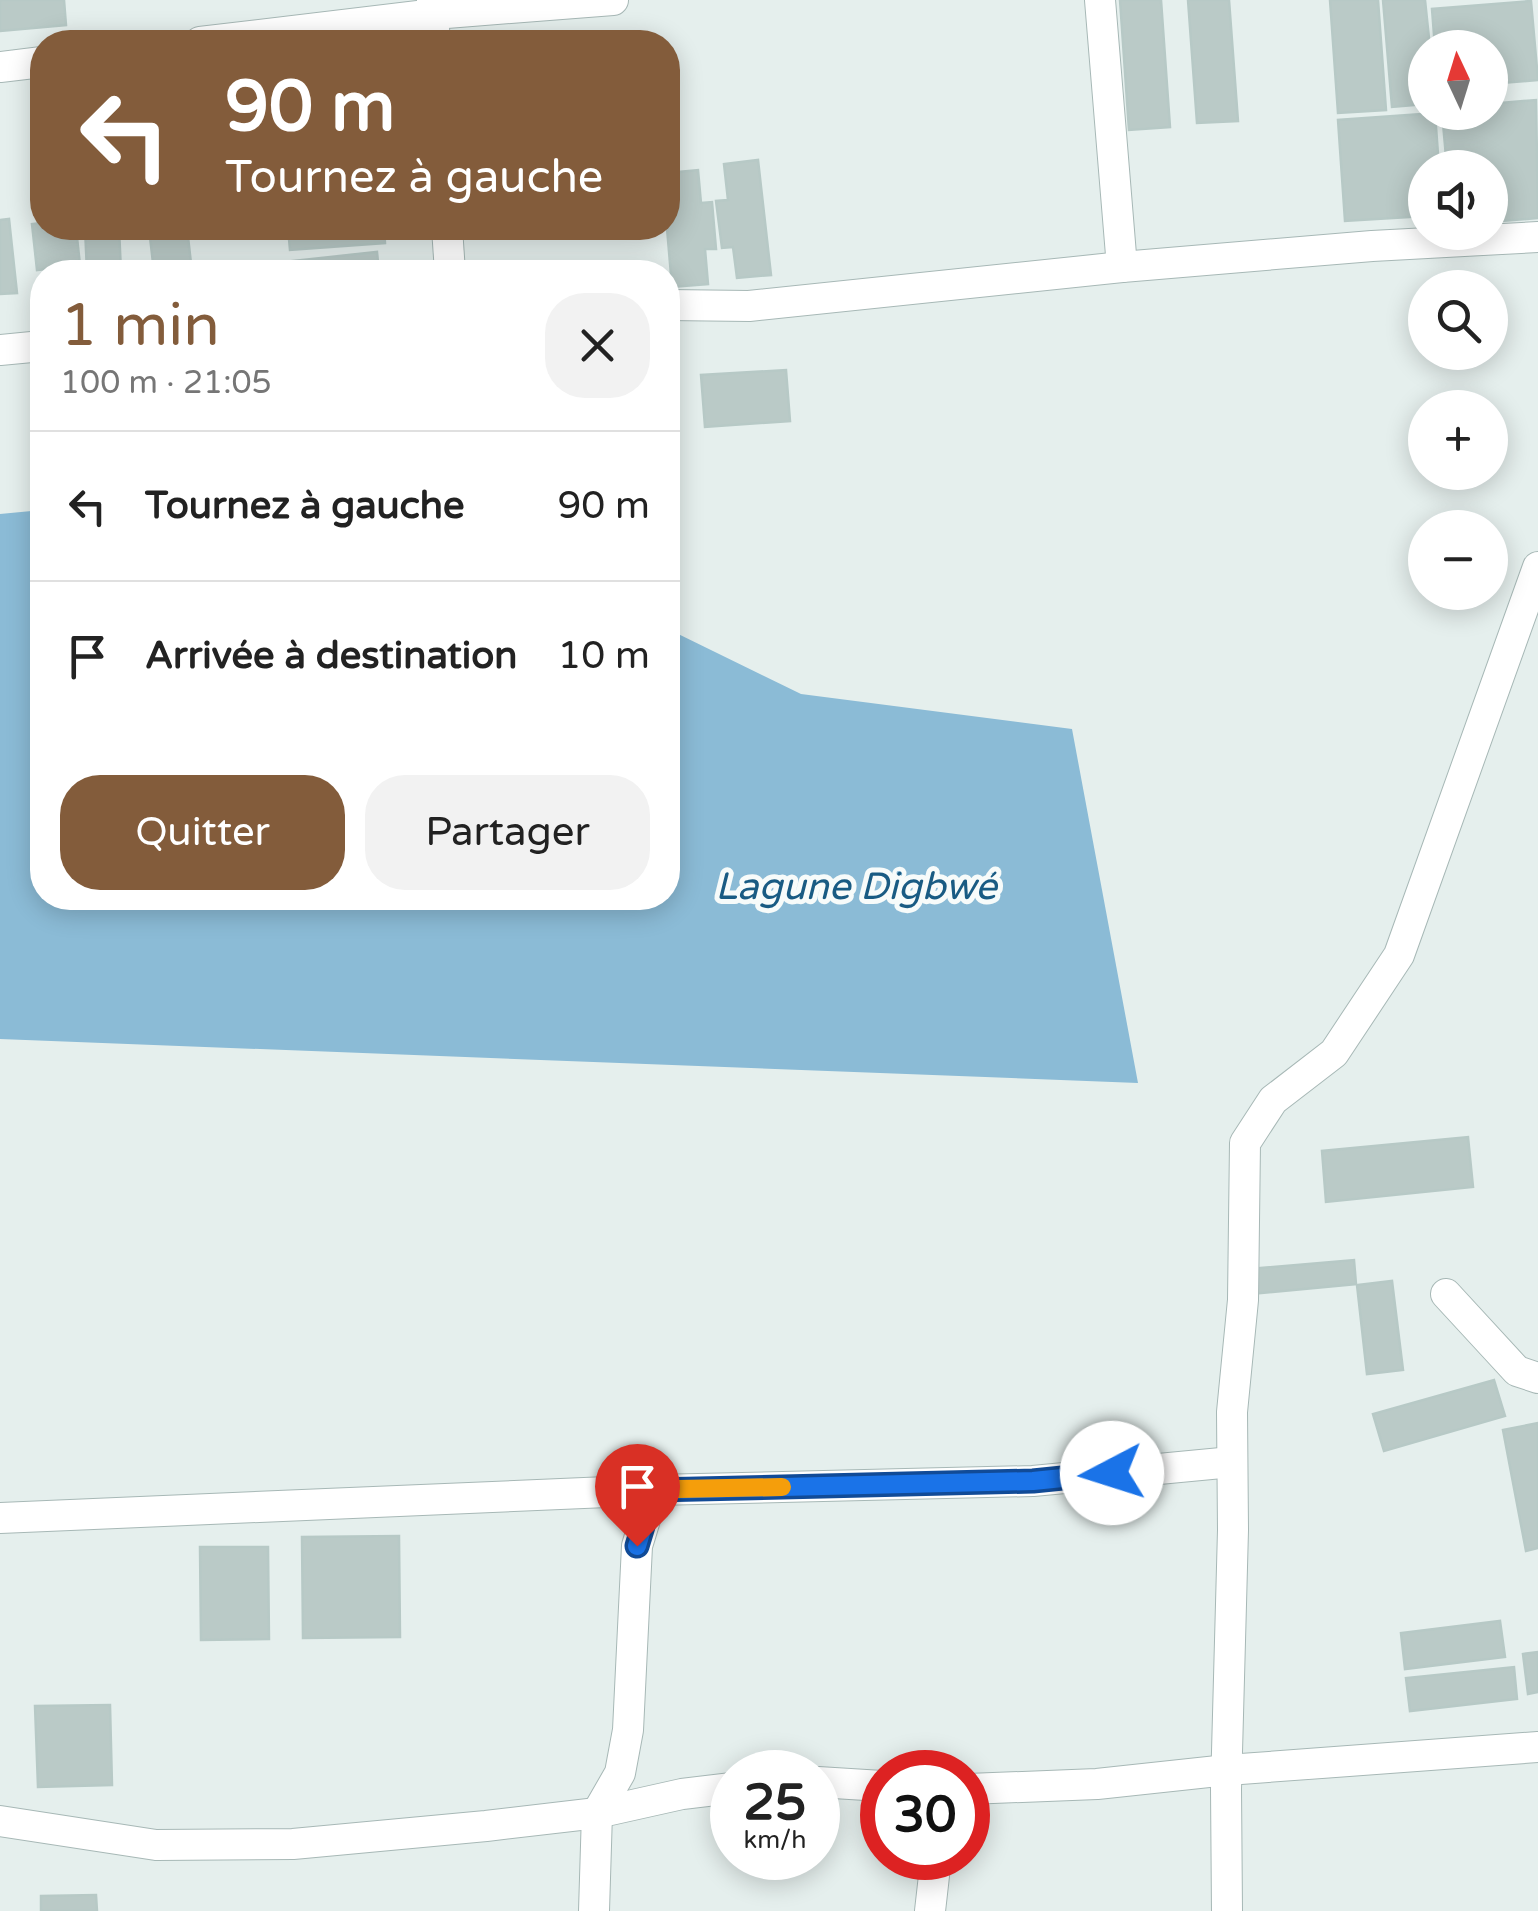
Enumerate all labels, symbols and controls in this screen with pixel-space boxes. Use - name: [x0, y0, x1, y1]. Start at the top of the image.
- north arrow: [1408, 30, 1508, 130]
- map controls: [1408, 30, 1508, 610]
- text: 90 m: [225, 66, 395, 150]
- icon: left: [60, 70, 190, 200]
- button: sound: [1408, 150, 1508, 250]
- text: Tournez à gauche: [225, 151, 603, 205]
- button: search: [1408, 270, 1508, 370]
- text: 1 min: [60, 290, 220, 362]
- button: close: [545, 293, 650, 398]
- text: 100 m · 21:05: [60, 364, 272, 402]
- button: +: [1408, 390, 1508, 490]
- icon: left: [60, 479, 115, 534]
- text: Tournez à gauche: [145, 483, 464, 529]
- text: 90 m: [558, 483, 650, 529]
- button: −: [1408, 510, 1508, 610]
- icon: arrive: [60, 629, 115, 684]
- text: Arrivée à destination: [145, 633, 518, 679]
- text: 10 m: [558, 633, 650, 679]
- button: Quitter: [60, 775, 345, 890]
- button: Partager: [365, 775, 650, 890]
- water label: Lagune Digbwé: [715, 864, 999, 910]
- position arrow: [1060, 1421, 1164, 1525]
- pin: [595, 1444, 680, 1547]
- icon: arrive: [610, 1459, 665, 1514]
- speed limit sign: 30: [860, 1750, 990, 1880]
- text: 25: [744, 1773, 806, 1833]
- text: km/h: [744, 1825, 806, 1855]

